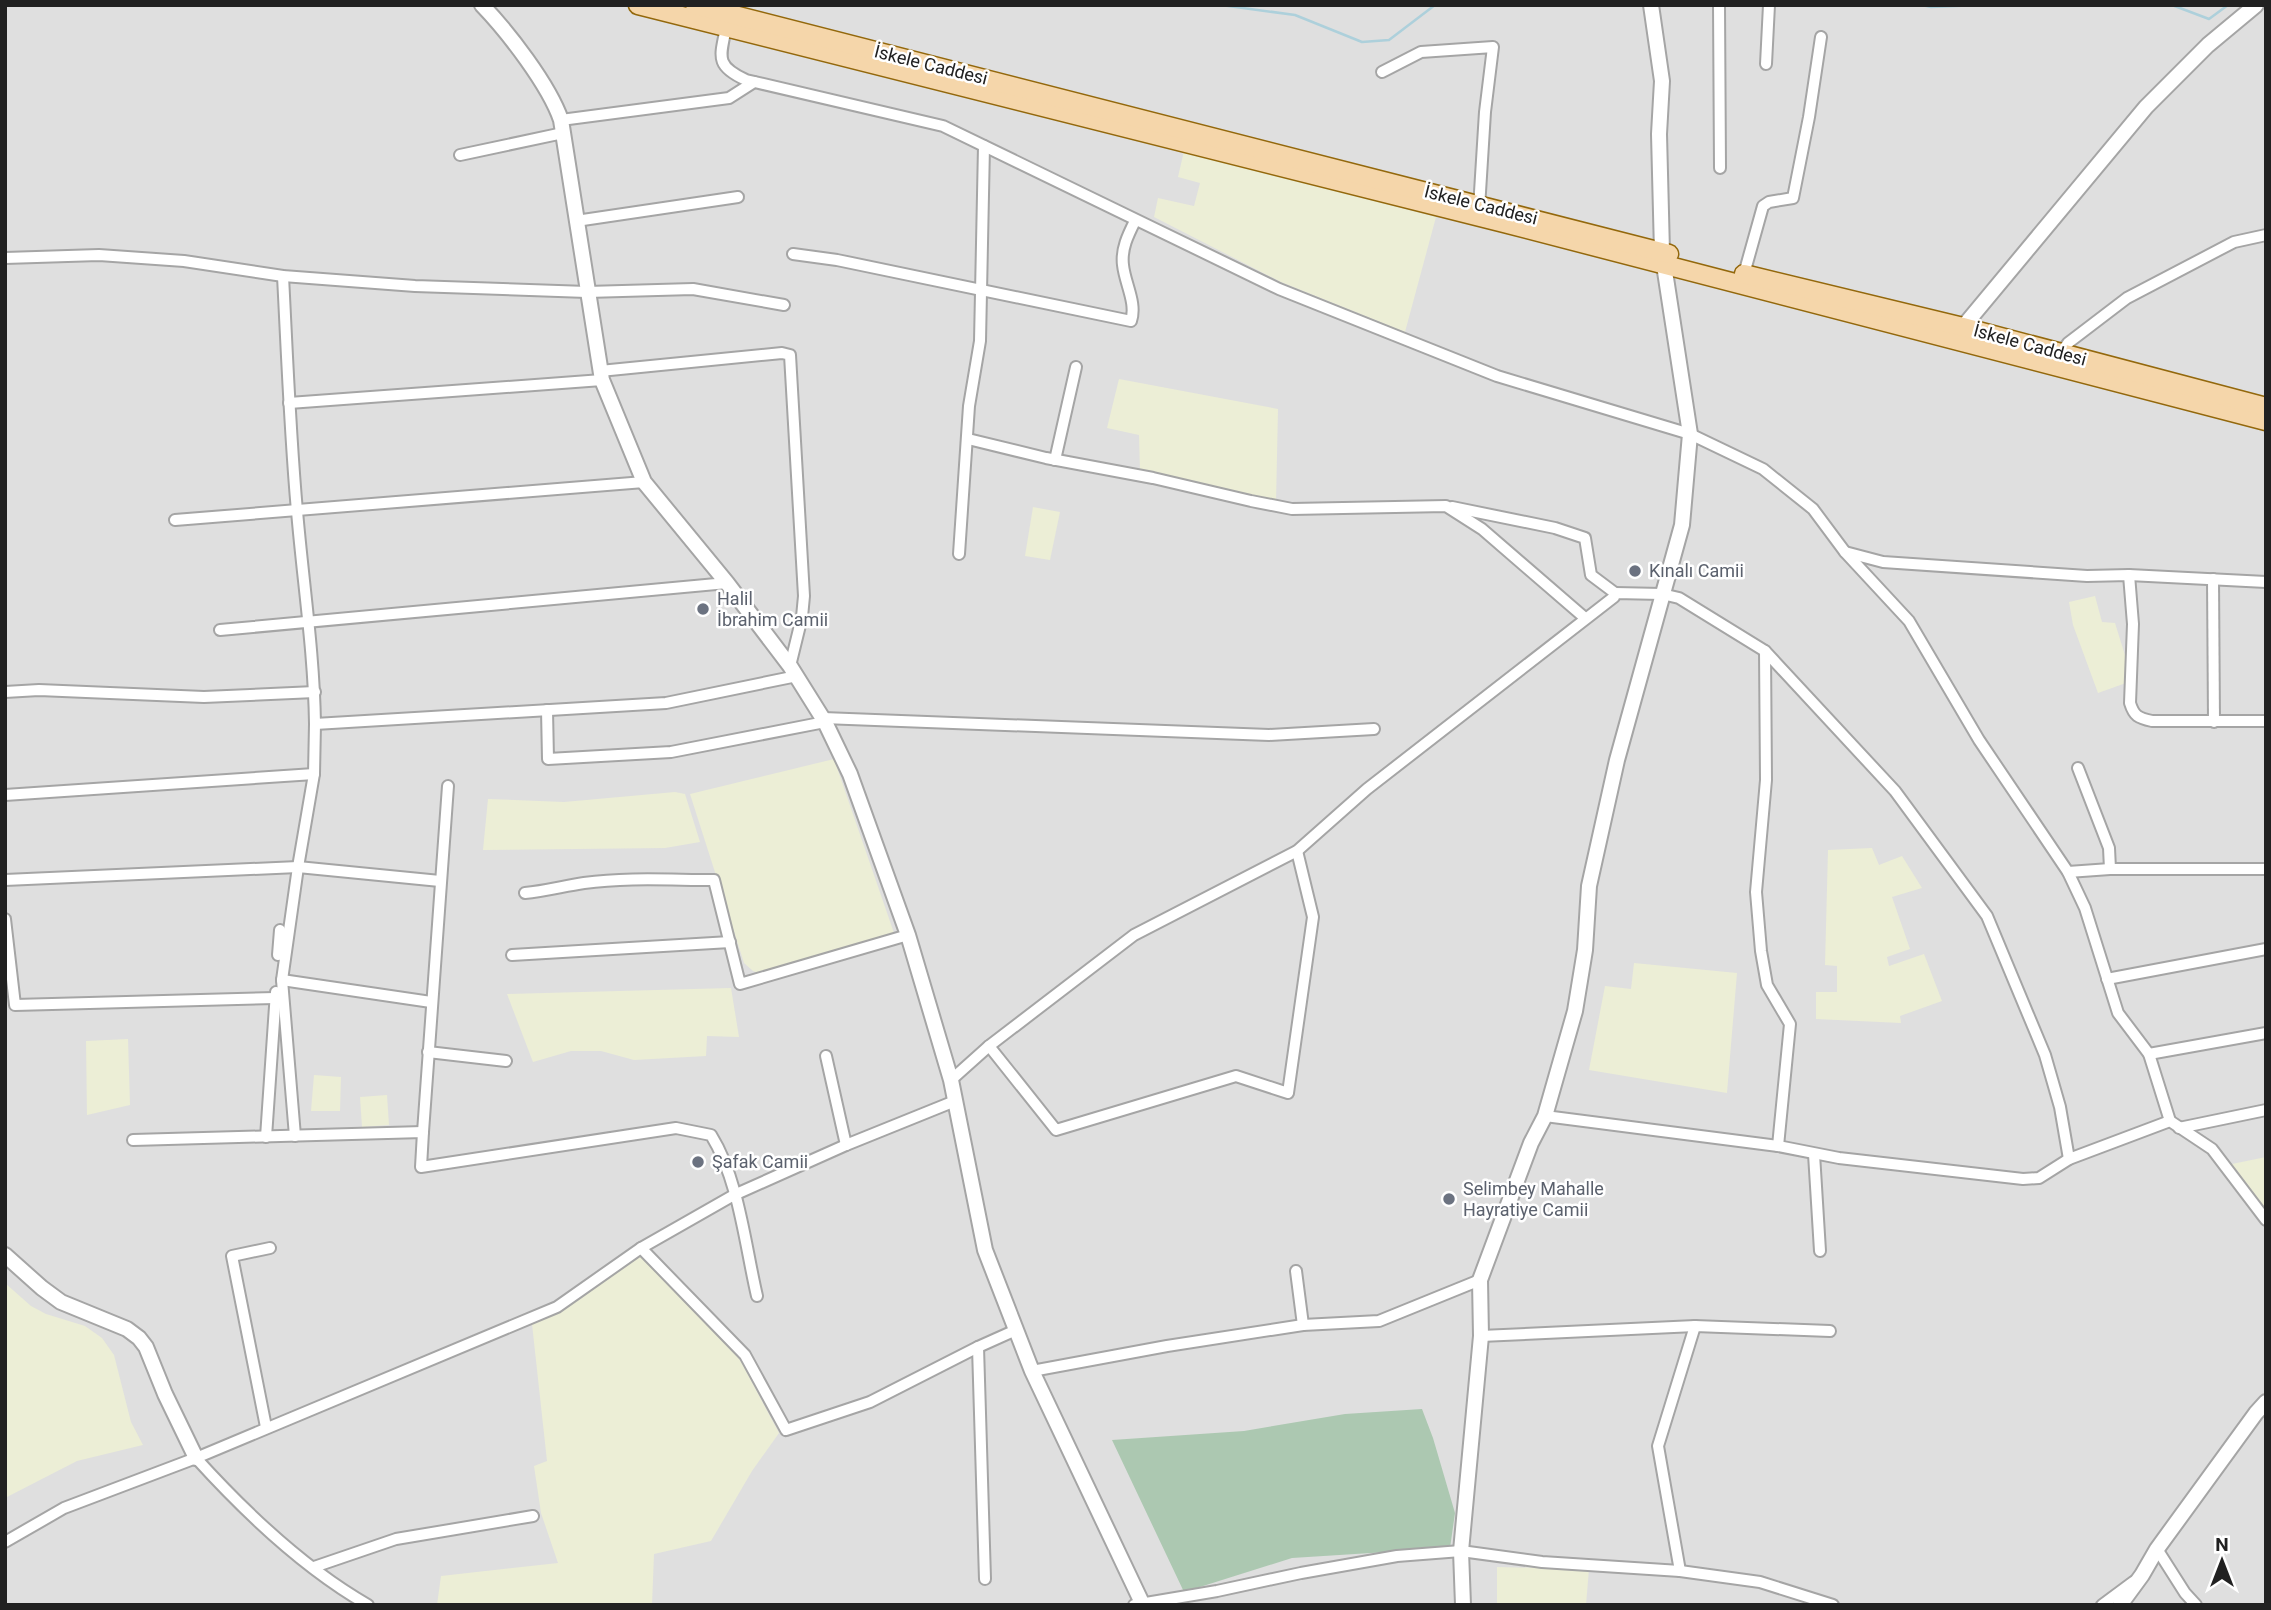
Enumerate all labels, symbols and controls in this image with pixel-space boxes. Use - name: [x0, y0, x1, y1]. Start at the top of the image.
- street label: İskele Caddesi: [872, 40, 990, 89]
- street label: İskele Caddesi: [1422, 180, 1540, 229]
- street label: İskele Caddesi: [1971, 319, 2089, 370]
- place label: Kınalı Camii: [1649, 560, 1744, 581]
- marker: Kınalı Camii: [1627, 563, 1643, 579]
- place label: Halil İbrahim Camii: [717, 588, 828, 630]
- marker: Halil İbrahim Camii: [695, 601, 711, 617]
- place label: Şafak Camii: [712, 1151, 808, 1172]
- marker: Şafak Camii: [690, 1154, 706, 1170]
- place label: Selimbey Mahalle Hayratiye Camii: [1463, 1178, 1604, 1220]
- marker: Selimbey Mahalle Hayratiye Camii: [1441, 1191, 1457, 1207]
- north arrow: [2187, 1526, 2257, 1596]
- text: N: [2215, 1533, 2229, 1556]

